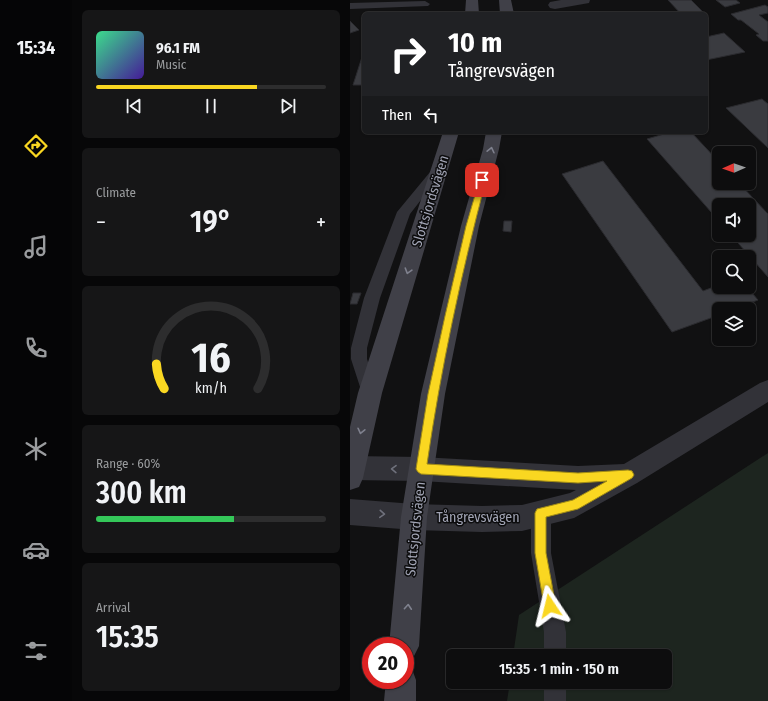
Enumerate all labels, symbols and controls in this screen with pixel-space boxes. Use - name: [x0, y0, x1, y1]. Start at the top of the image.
- text: 10 m: [448, 26, 502, 59]
- icon: right: [382, 28, 434, 80]
- text: 15:34: [17, 37, 55, 59]
- text: 96.1 FM: [156, 39, 200, 57]
- text: Music: [156, 57, 186, 72]
- text: Tångrevsvägen: [448, 60, 555, 82]
- icon: previous: [123, 95, 145, 117]
- icon: pause: [200, 95, 222, 117]
- icon: next: [277, 95, 299, 117]
- icon: left: [420, 104, 442, 126]
- text: Then: [382, 106, 412, 124]
- icon: directions: [22, 132, 50, 160]
- north arrow: [712, 146, 756, 190]
- map controls: [712, 146, 756, 346]
- one-way arrow: [486, 147, 494, 153]
- street label: Slottsjordsvägen: [408, 153, 453, 249]
- pin: [465, 163, 499, 197]
- icon: arrive: [471, 169, 493, 191]
- text: Climate: [96, 185, 136, 200]
- button: sound: [712, 198, 756, 242]
- text: 19°: [190, 204, 232, 240]
- text: −: [96, 209, 106, 236]
- text: +: [316, 209, 326, 236]
- icon: music: [22, 233, 50, 261]
- button: search: [712, 250, 756, 294]
- one-way arrow: [404, 268, 413, 275]
- button: layers: [712, 302, 756, 346]
- text: 16: [191, 332, 231, 382]
- icon: phone: [22, 334, 50, 362]
- text: km/h: [195, 379, 227, 396]
- one-way arrow: [357, 428, 365, 434]
- icon: climate: [22, 435, 50, 463]
- text: Range · 60%: [96, 456, 160, 471]
- one-way arrow: [391, 464, 397, 473]
- text: 300 km: [96, 475, 187, 511]
- street label: Slottsjordsvägen: [402, 481, 429, 577]
- street label: Tångrevsvägen: [436, 509, 520, 526]
- one-way arrow: [379, 510, 385, 519]
- icon: car: [22, 536, 50, 564]
- position arrow: [529, 585, 571, 627]
- text: Arrival: [96, 600, 130, 615]
- one-way arrow: [403, 604, 412, 610]
- text: 15:35: [96, 619, 159, 655]
- icon: filters: [22, 637, 50, 665]
- speed limit sign: 20: [362, 637, 414, 689]
- text: 15:35 · 1 min · 150 m: [499, 660, 619, 678]

